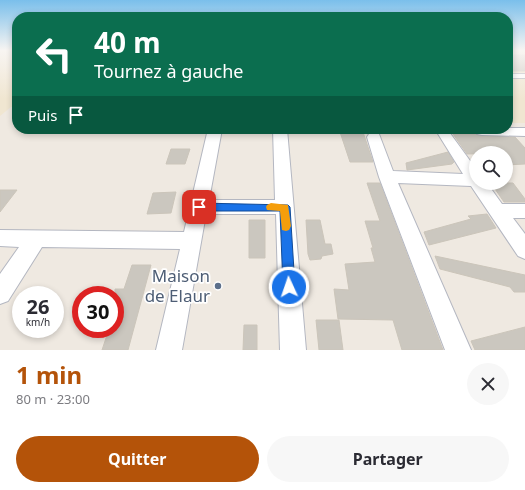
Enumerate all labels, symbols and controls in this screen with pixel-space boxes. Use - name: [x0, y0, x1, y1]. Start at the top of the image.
- text: 40 m: [94, 23, 161, 61]
- icon: left: [28, 28, 80, 80]
- text: Tournez à gauche: [94, 59, 243, 83]
- icon: arrive: [65, 104, 87, 126]
- text: Puis: [28, 105, 57, 125]
- map controls: [469, 146, 513, 190]
- button: search: [469, 146, 513, 190]
- pin: [182, 190, 216, 224]
- icon: arrive: [188, 196, 210, 218]
- place label: Maison de Elaur: [145, 264, 210, 307]
- position arrow: [268, 266, 310, 308]
- marker: Maison de Elaur: [213, 281, 223, 291]
- speed limit sign: 30: [72, 286, 124, 338]
- text: 26: [27, 293, 49, 320]
- text: km/h: [26, 315, 50, 329]
- text: 1 min: [16, 358, 82, 391]
- button: close: [467, 363, 509, 405]
- text: 80 m · 23:00: [16, 390, 90, 408]
- button: Quitter: [16, 436, 259, 482]
- button: Partager: [267, 436, 509, 482]

